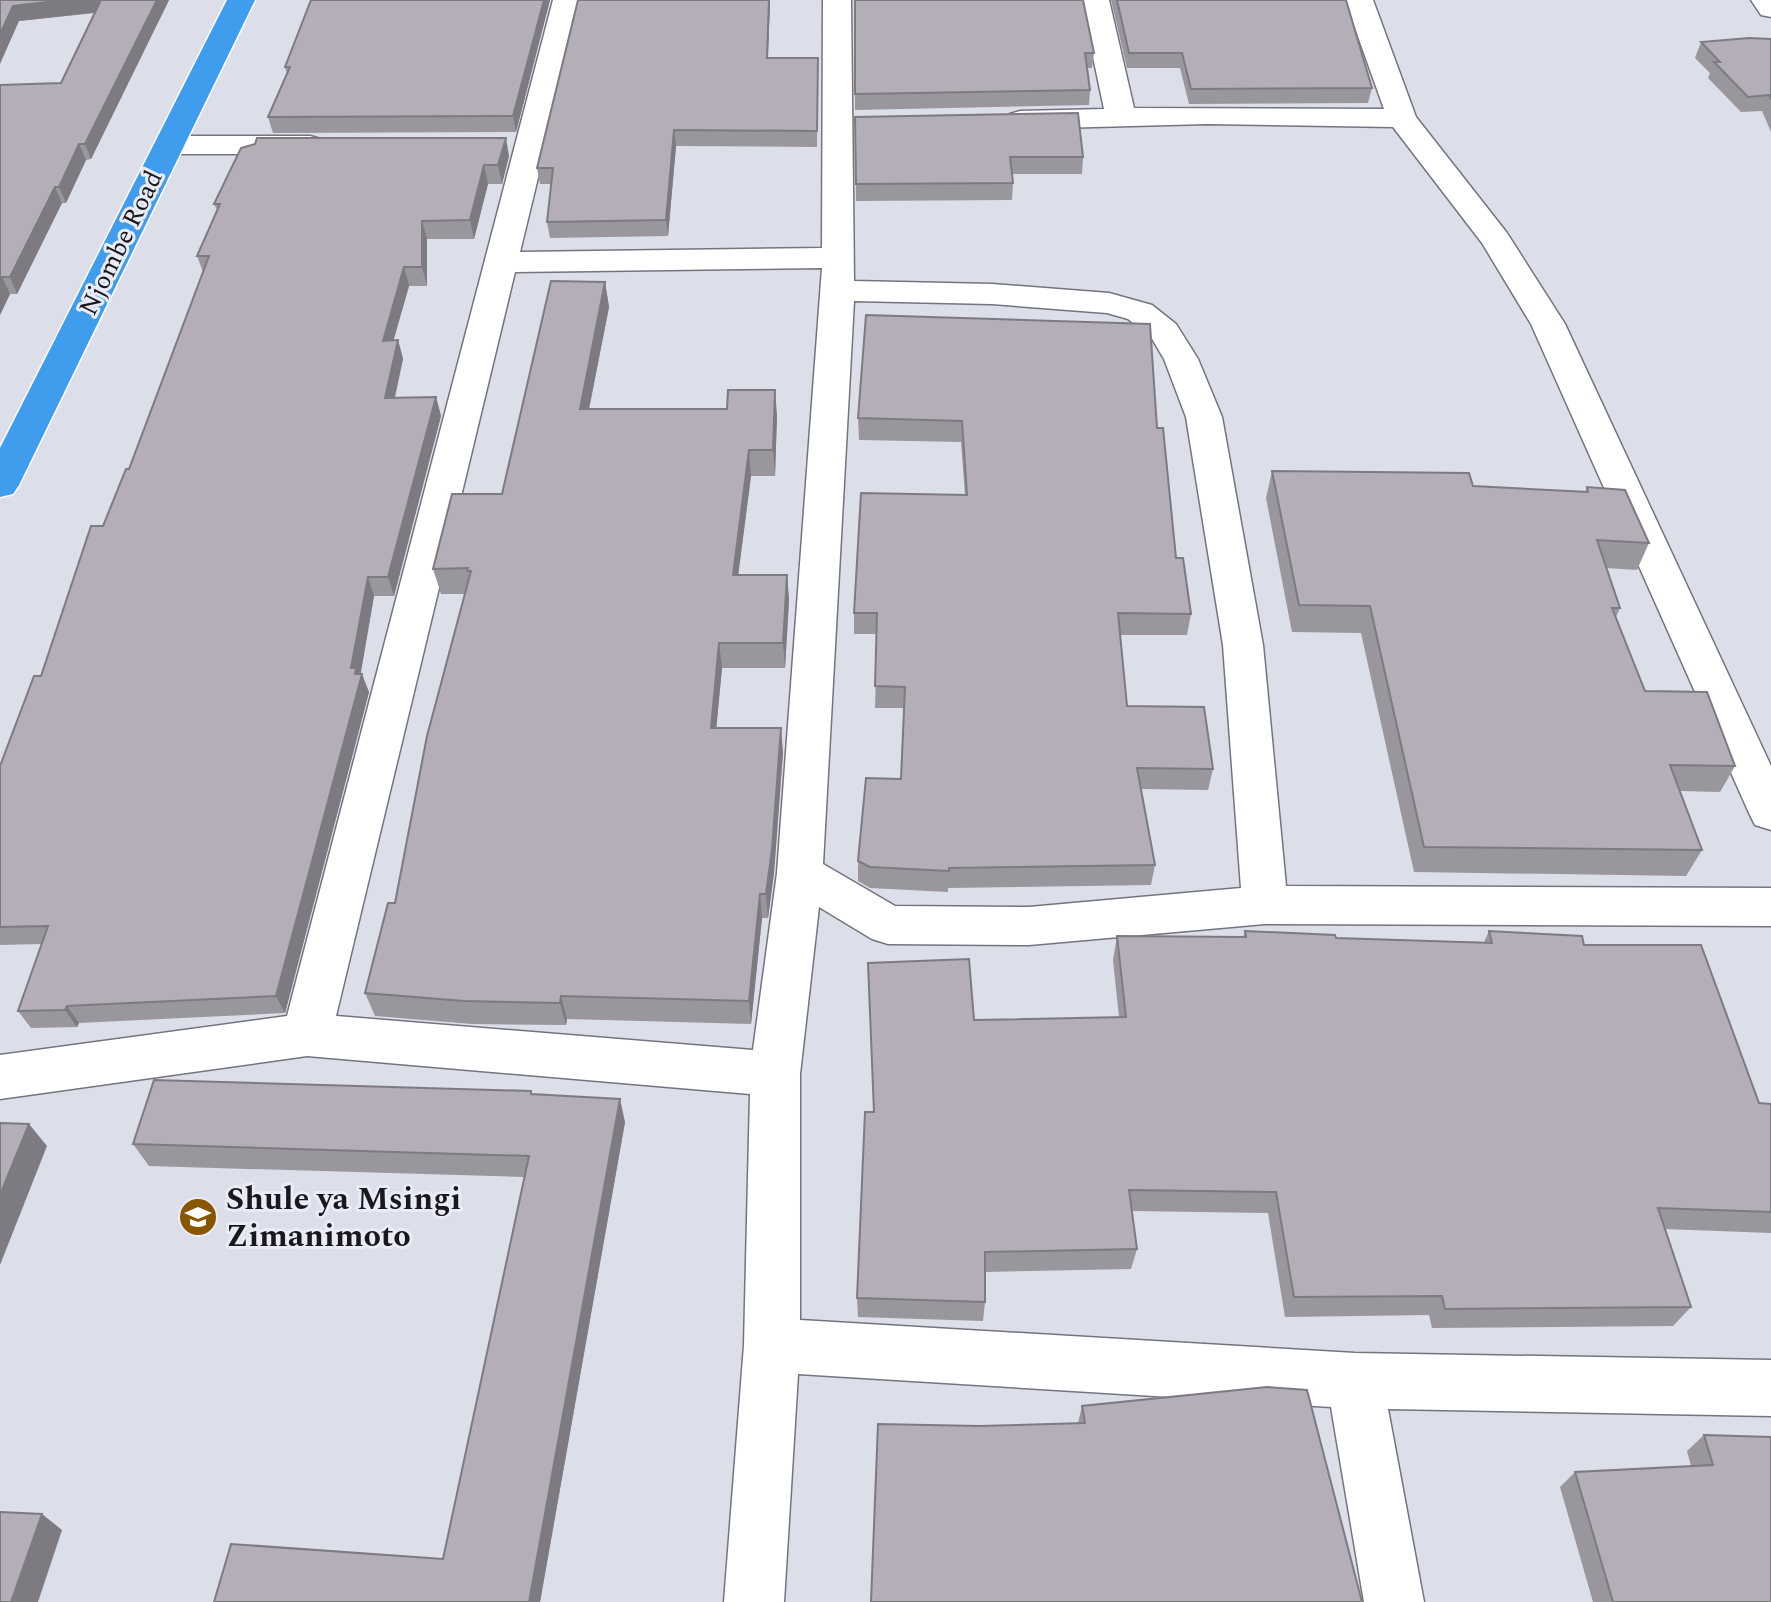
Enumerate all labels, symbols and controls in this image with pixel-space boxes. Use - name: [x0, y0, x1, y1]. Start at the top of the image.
- street label: Njombe Road: [69, 163, 173, 323]
- place label: Shule ya Msingi Zimanimoto: [226, 1175, 461, 1261]
- school or university icon: Shule ya Msingi Zimanimoto: [177, 1196, 219, 1238]

